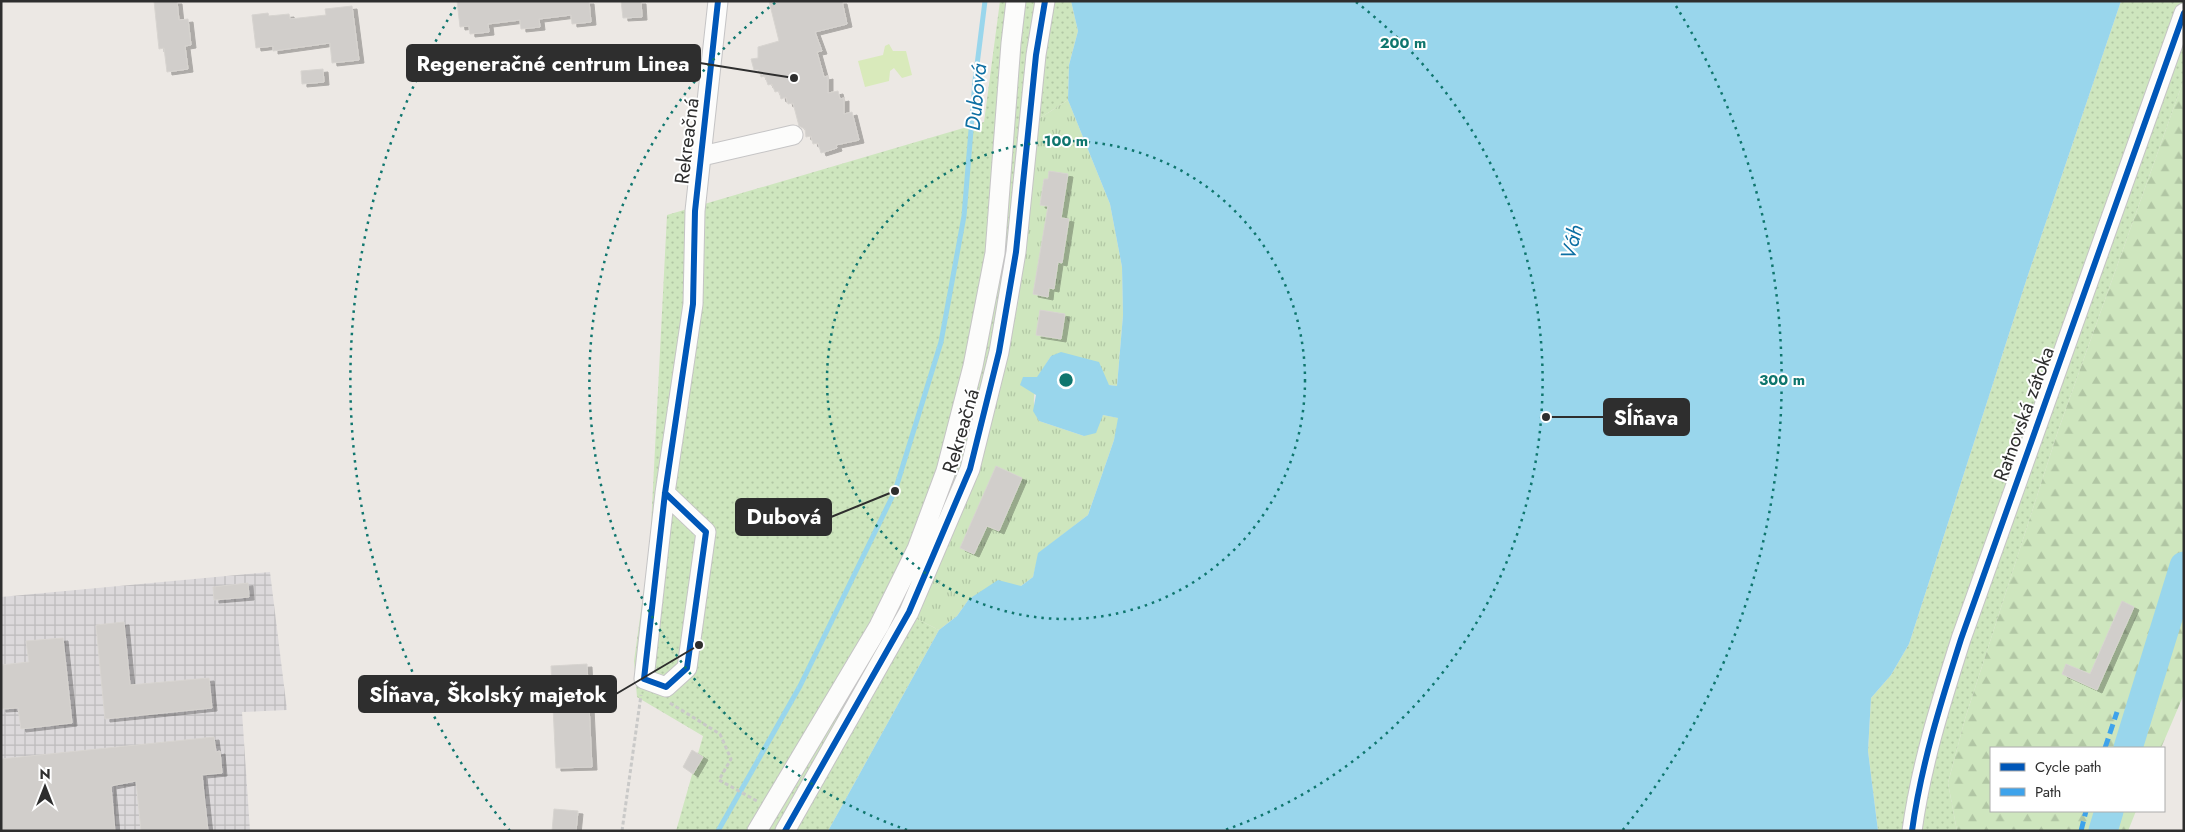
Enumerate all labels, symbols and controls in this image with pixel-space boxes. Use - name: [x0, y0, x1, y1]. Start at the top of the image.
- text: 200 m: [1380, 32, 1426, 54]
- callout: Regeneračné centrum Linea: [407, 45, 700, 81]
- text: Regeneračné centrum Linea: [417, 49, 690, 79]
- water label: Dubová: [958, 61, 994, 132]
- street label: Rekreačná: [667, 96, 707, 186]
- text: 100 m: [1044, 130, 1088, 152]
- water label: Váh: [1553, 221, 1591, 263]
- street label: Ratnovská zátoka: [1986, 343, 2062, 485]
- text: 300 m: [1759, 369, 1805, 391]
- centre of rings: [1057, 371, 1075, 389]
- street label: Rekreačná: [935, 385, 987, 477]
- callout: Sĺňava: [1604, 399, 1689, 435]
- text: Sĺňava: [1614, 402, 1678, 433]
- callout: Dubová: [736, 499, 831, 535]
- text: Dubová: [747, 502, 822, 532]
- callout: Sĺňava, Školský majetok: [359, 676, 616, 712]
- text: Sĺňava, Školský majetok: [369, 679, 607, 710]
- legend: [1990, 747, 2165, 812]
- text: Cycle path: [2035, 756, 2102, 778]
- north arrow: [20, 762, 70, 812]
- text: N: [39, 764, 51, 784]
- text: Path: [2035, 781, 2061, 803]

